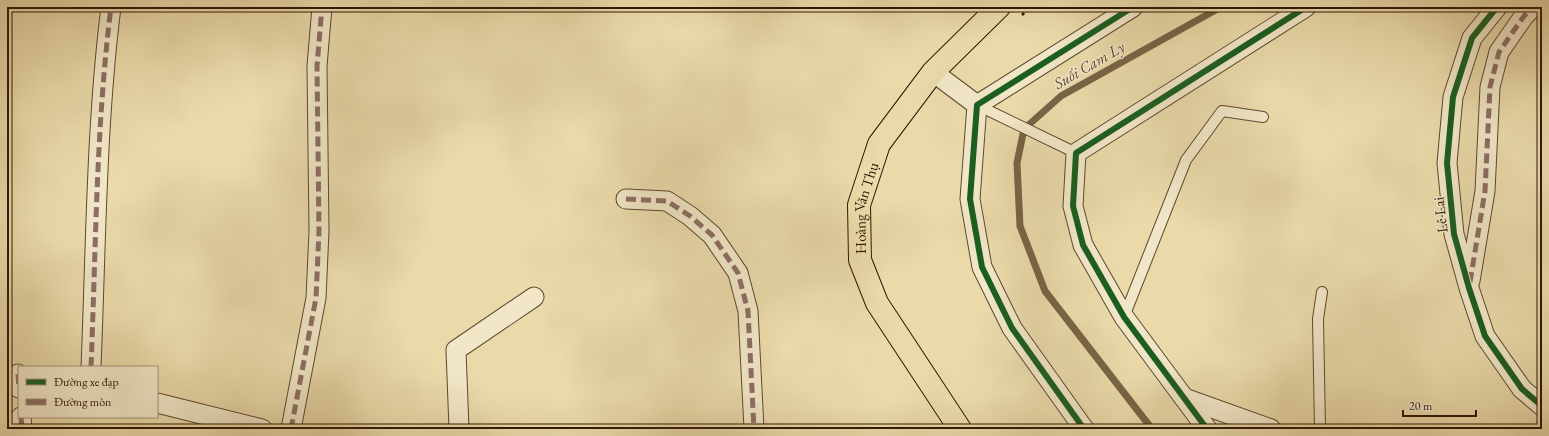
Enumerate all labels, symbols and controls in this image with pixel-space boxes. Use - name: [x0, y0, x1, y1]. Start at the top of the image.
- water label: Suối Cam Ly: [1049, 36, 1129, 94]
- street label: Hoàng Văn Thụ: [849, 159, 882, 254]
- street label: Lê Lai: [1428, 196, 1452, 234]
- legend: [18, 366, 158, 418]
- text: Đường xe đạp: [54, 374, 119, 390]
- scale bar: [1403, 392, 1476, 418]
- text: Đường mòn: [54, 394, 112, 410]
- text: 20 m: [1409, 398, 1433, 414]

